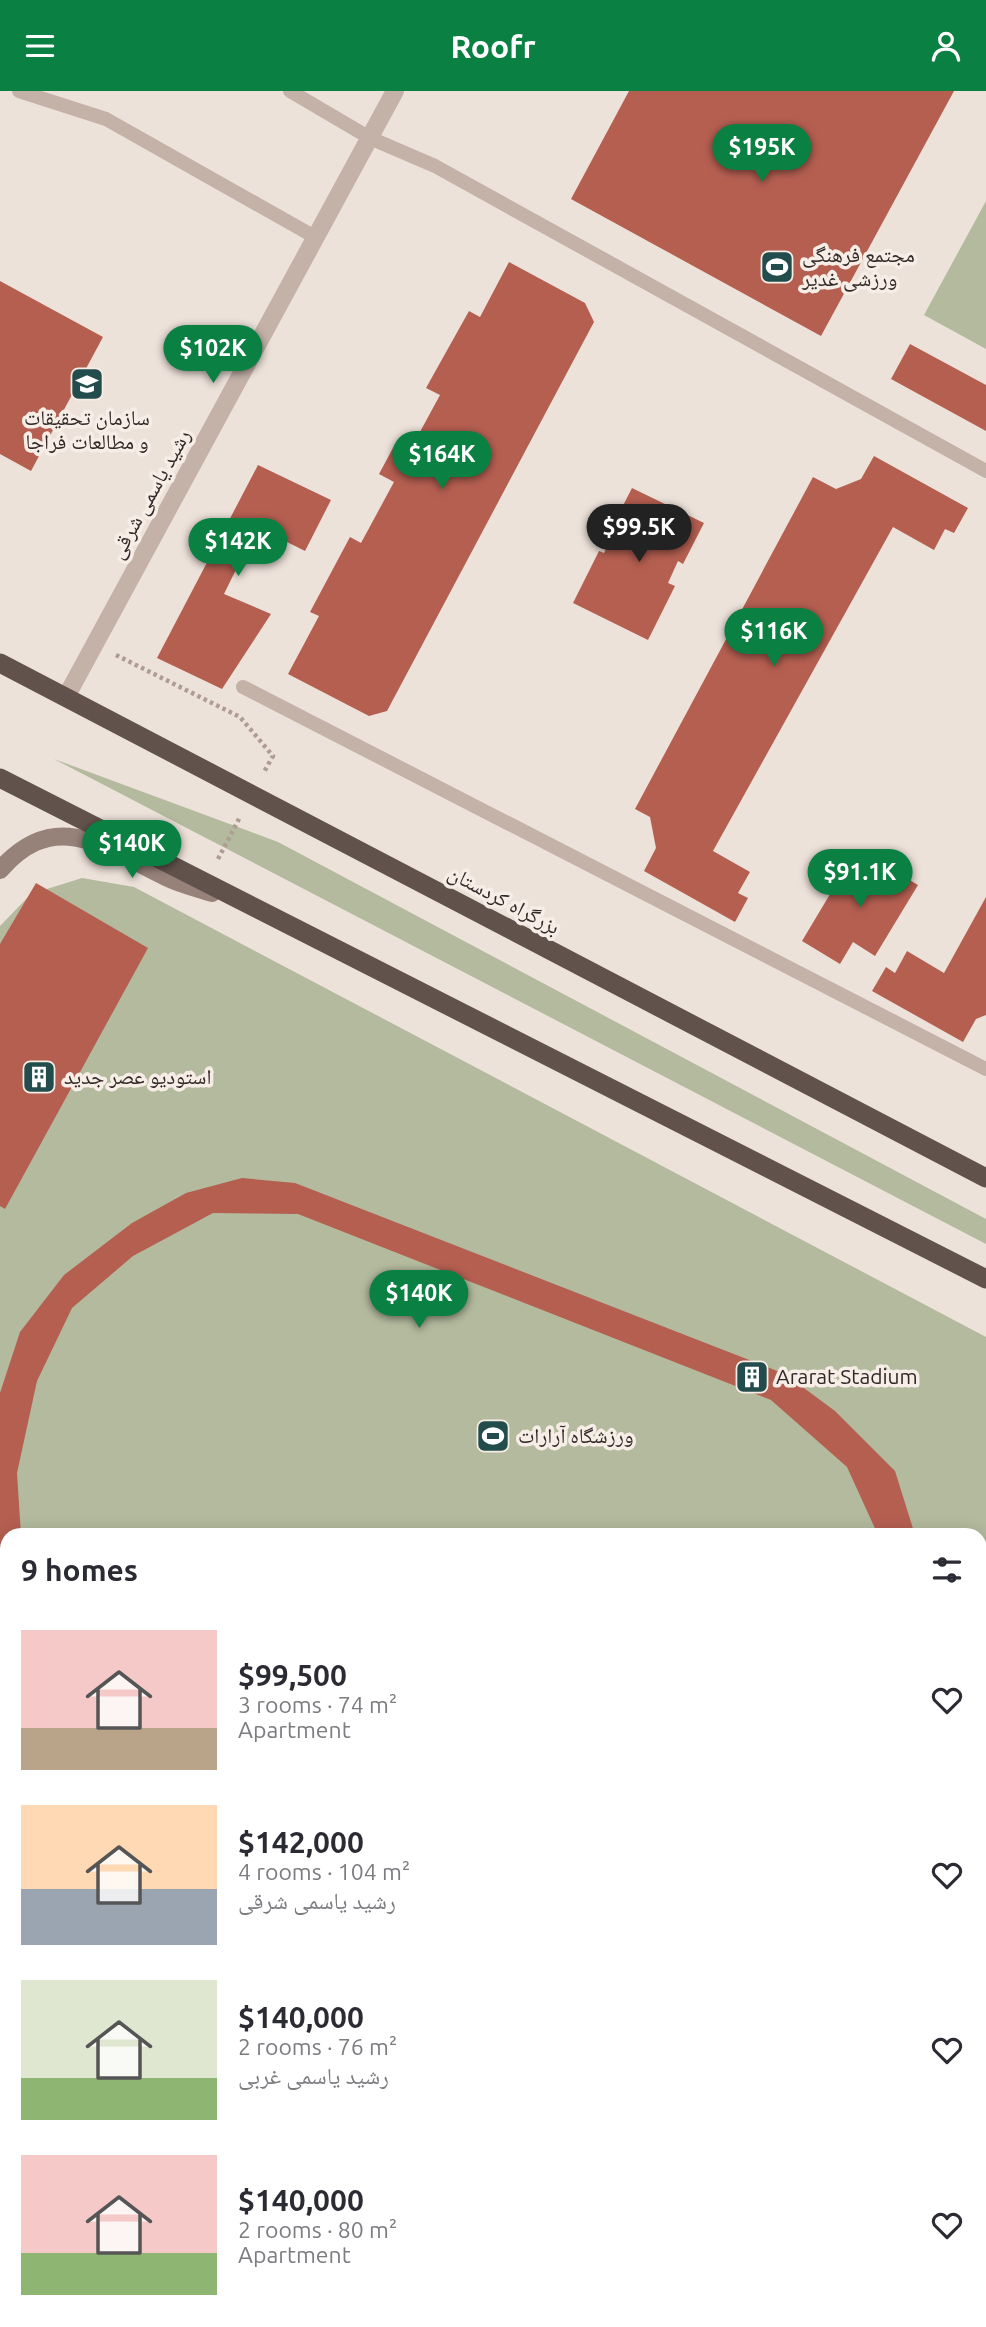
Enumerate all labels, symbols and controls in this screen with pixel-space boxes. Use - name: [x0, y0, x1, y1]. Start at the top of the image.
- icon: menu: [21, 27, 59, 65]
- icon: person: [927, 27, 965, 65]
- text: Roofr: [450, 28, 536, 64]
- pin: $195K: [713, 125, 811, 184]
- text: $195K: [728, 134, 796, 159]
- place label: مجتمع فرهنگی ورزشی غدیر: [801, 242, 915, 292]
- sports icon: مجتمع فرهنگی ورزشی غدیر: [758, 248, 796, 286]
- pin: $102K: [164, 325, 262, 385]
- text: $102K: [179, 335, 247, 360]
- school or university icon: سازمان تحقیقات و مطالعات فراجا: [68, 365, 106, 403]
- place label: سازمان تحقیقات و مطالعات فراجا: [24, 405, 150, 453]
- street label: رشید یاسمی شرقی: [104, 425, 196, 563]
- pin: $164K: [393, 431, 491, 491]
- text: $164K: [408, 441, 476, 466]
- pin: $99.5K: [582, 505, 696, 564]
- text: $99.5K: [603, 514, 675, 539]
- pin: $142K: [189, 519, 287, 578]
- text: $142K: [204, 528, 272, 553]
- pin: $116K: [725, 609, 823, 668]
- text: $116K: [740, 618, 808, 643]
- pin: $140K: [83, 821, 181, 880]
- text: $140K: [98, 830, 166, 855]
- pin: $91.1K: [803, 849, 917, 909]
- text: $91.1K: [824, 859, 896, 884]
- street label: بزرگراه کردستان: [444, 860, 564, 939]
- building icon: استودیو عصر جدید: [20, 1058, 58, 1096]
- place label: استودیو عصر جدید: [64, 1064, 211, 1088]
- pin: $140K: [370, 1271, 468, 1330]
- text: $140K: [385, 1280, 453, 1305]
- building icon: Ararat Stadium: [733, 1358, 771, 1396]
- place label: Ararat Stadium: [776, 1364, 918, 1388]
- sports icon: ورزشگاه آرارات: [474, 1417, 512, 1455]
- place label: ورزشگاه آرارات: [518, 1423, 634, 1447]
- icon: filters: [928, 1551, 966, 1589]
- text: 9 homes: [21, 1553, 138, 1587]
- icon: home: [77, 1658, 161, 1742]
- text: $99,500: [238, 1658, 347, 1692]
- icon: heart: [928, 1681, 966, 1719]
- text: 3 rooms · 74 m²: [238, 1692, 397, 1717]
- text: Apartment: [238, 1717, 351, 1742]
- text: $142,000: [238, 1825, 364, 1859]
- icon: home: [77, 1833, 161, 1917]
- icon: heart: [928, 1856, 966, 1894]
- text: 4 rooms · 104 m²: [238, 1859, 410, 1884]
- text: رشید یاسمی شرقی: [238, 1888, 396, 1913]
- text: $140,000: [238, 2000, 364, 2034]
- icon: home: [77, 2008, 161, 2092]
- icon: heart: [928, 2031, 966, 2069]
- text: 2 rooms · 76 m²: [238, 2034, 397, 2059]
- text: رشید یاسمی غربی: [238, 2063, 389, 2088]
- icon: home: [77, 2183, 161, 2267]
- text: $140,000: [238, 2183, 364, 2217]
- icon: heart: [928, 2206, 966, 2244]
- text: 2 rooms · 80 m²: [238, 2217, 397, 2242]
- text: Apartment: [238, 2242, 351, 2267]

